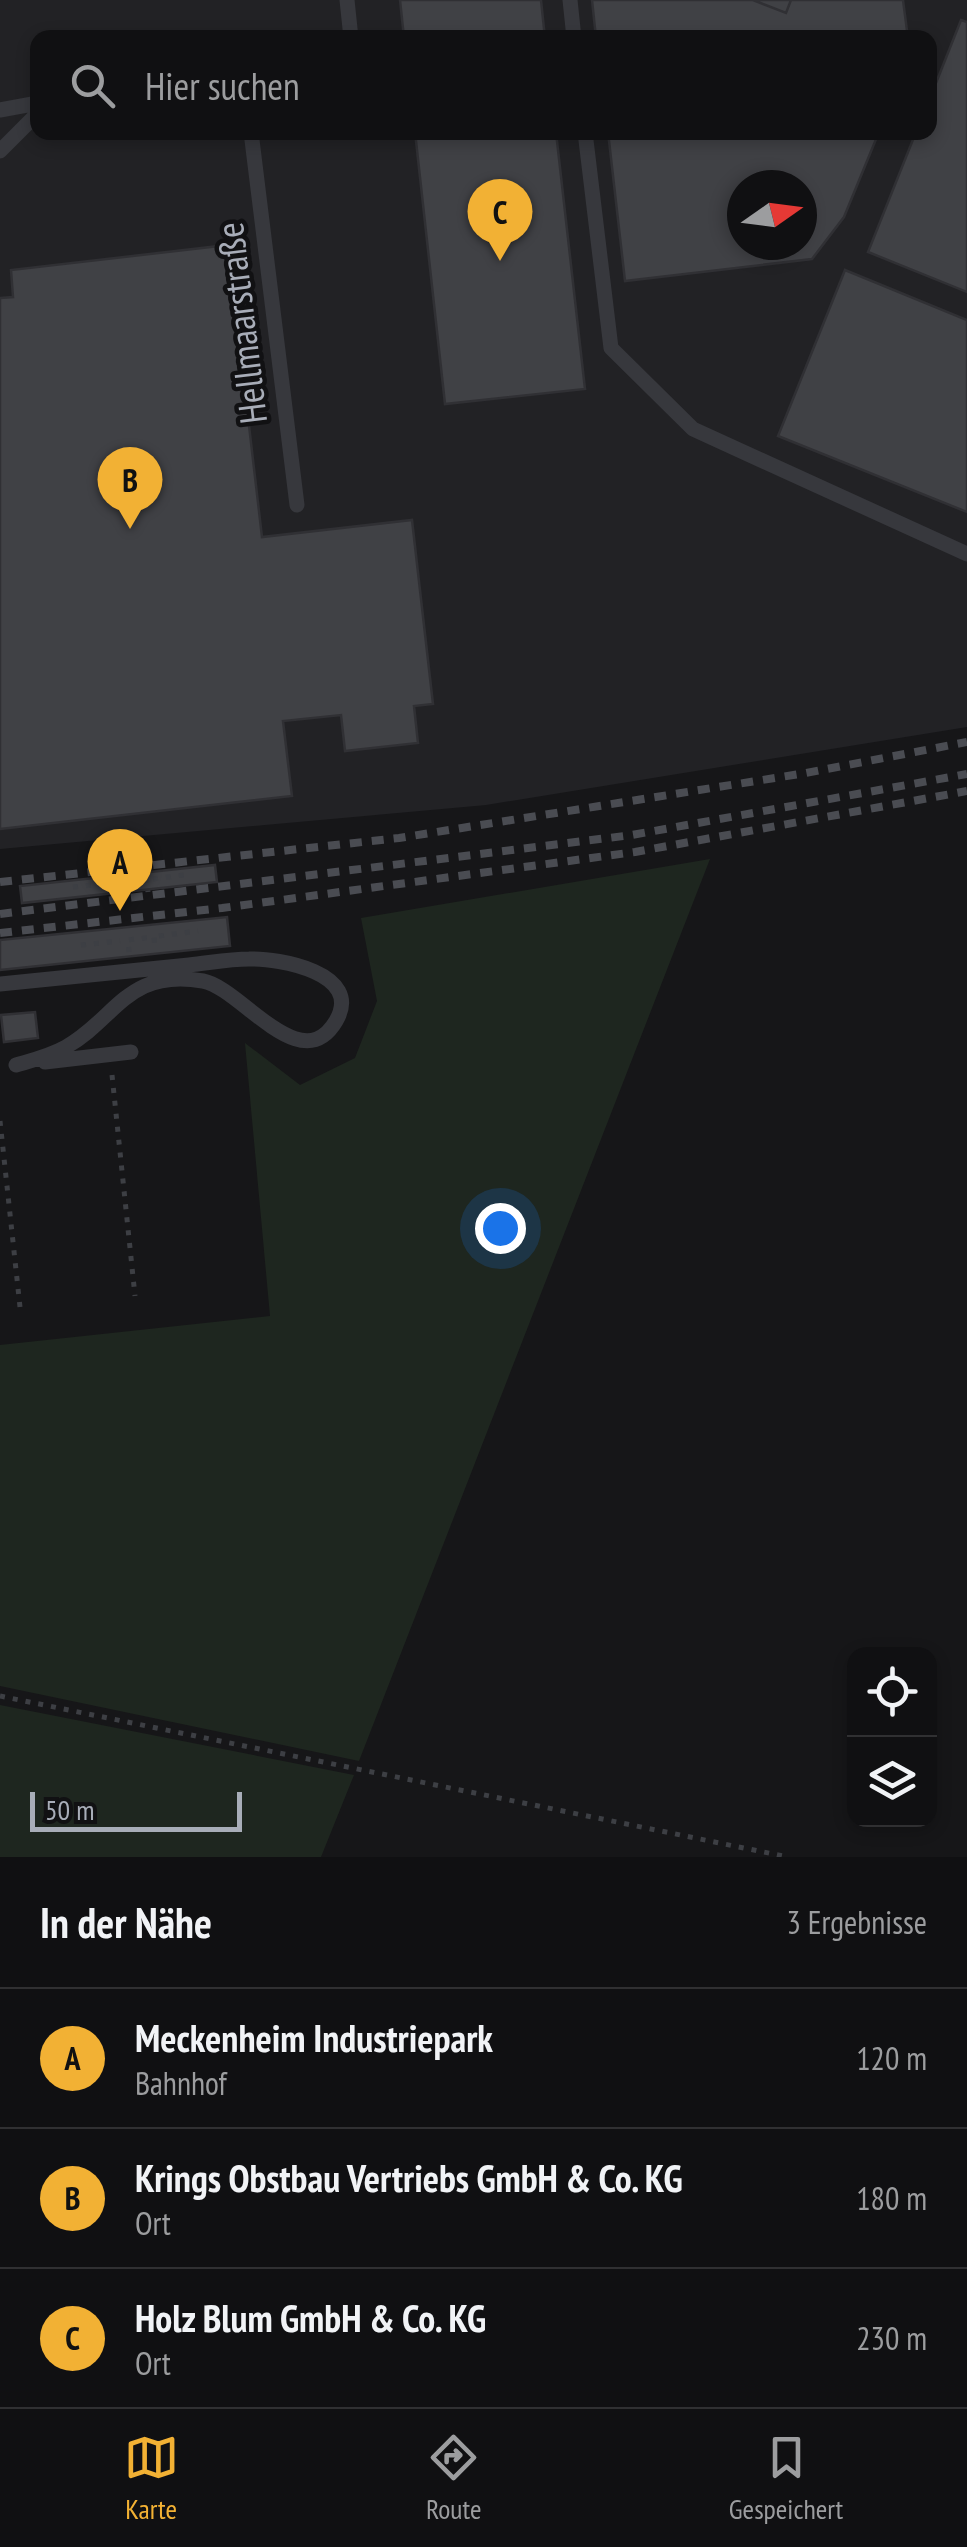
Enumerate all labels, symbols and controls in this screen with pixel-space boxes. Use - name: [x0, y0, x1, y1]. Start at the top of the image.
- search box: [30, 30, 937, 140]
- icon: search: [65, 58, 120, 113]
- text: Hier suchen: [145, 61, 300, 110]
- north arrow: [727, 170, 817, 260]
- pin: C: [468, 178, 532, 261]
- street label: Hellmaarstraße: [204, 220, 277, 427]
- pin: B: [98, 446, 162, 529]
- pin: A: [88, 828, 152, 911]
- your location: [475, 1203, 526, 1254]
- map controls: [847, 1647, 937, 1827]
- button: locate: [847, 1647, 937, 1737]
- button: layers: [847, 1737, 937, 1827]
- scale bar: [30, 1787, 242, 1832]
- text: 50 m: [45, 1791, 94, 1828]
- text: In der Nähe: [40, 1895, 212, 1950]
- text: 3 Ergebnisse: [787, 1901, 927, 1943]
- text: Meckenheim Industriepark: [135, 2013, 493, 2062]
- text: A: [64, 2037, 81, 2079]
- text: 120 m: [856, 2037, 927, 2079]
- text: Bahnhof: [135, 2062, 227, 2104]
- text: Krings Obstbau Vertriebs GmbH & Co. KG: [135, 2153, 682, 2202]
- text: B: [65, 2177, 80, 2219]
- text: 180 m: [856, 2177, 927, 2219]
- text: Ort: [135, 2202, 171, 2244]
- text: Holz Blum GmbH & Co. KG: [135, 2293, 486, 2342]
- text: C: [65, 2317, 80, 2359]
- text: 230 m: [856, 2317, 927, 2359]
- text: Ort: [135, 2342, 171, 2384]
- tab: Karte: [124, 2430, 179, 2527]
- tab: Route: [426, 2430, 482, 2527]
- tab: Gespeichert: [729, 2430, 843, 2527]

